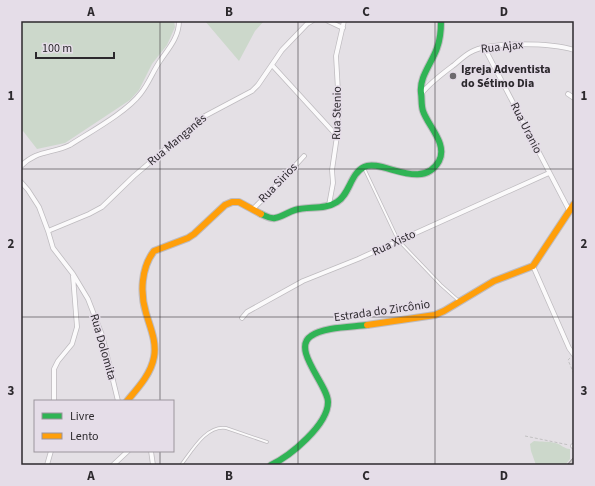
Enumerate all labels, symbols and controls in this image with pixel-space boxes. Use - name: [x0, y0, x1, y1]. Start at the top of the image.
- text: A: [86, 3, 95, 21]
- text: B: [225, 3, 233, 21]
- text: C: [362, 3, 370, 21]
- text: D: [500, 3, 508, 21]
- scale bar: [36, 34, 114, 60]
- street label: Rua Ajax: [480, 36, 525, 58]
- text: 100 m: [42, 40, 72, 57]
- place label: Igreja Adventista do Sétimo Dia: [461, 61, 551, 92]
- marker: Igreja Adventista do Sétimo Dia: [448, 71, 458, 81]
- street label: Rua Stenio: [328, 86, 346, 140]
- text: 1: [8, 87, 15, 105]
- text: 1: [581, 87, 588, 105]
- street label: Rua Uranio: [506, 99, 546, 157]
- street label: Rua Manganês: [144, 110, 210, 170]
- street label: Rua Sirios: [255, 159, 301, 207]
- street label: Rua Xisto: [370, 226, 418, 260]
- text: 2: [8, 235, 15, 253]
- text: 2: [581, 235, 588, 253]
- street label: Estrada do Zircônio: [333, 296, 431, 326]
- street label: Rua Dolomita: [85, 312, 121, 382]
- text: 3: [8, 382, 15, 400]
- text: 3: [581, 382, 588, 400]
- legend: [34, 400, 174, 452]
- text: Livre: [70, 408, 94, 425]
- text: Lento: [70, 428, 99, 445]
- text: A: [86, 467, 95, 485]
- text: B: [225, 467, 233, 485]
- text: C: [362, 467, 370, 485]
- text: D: [500, 467, 508, 485]

